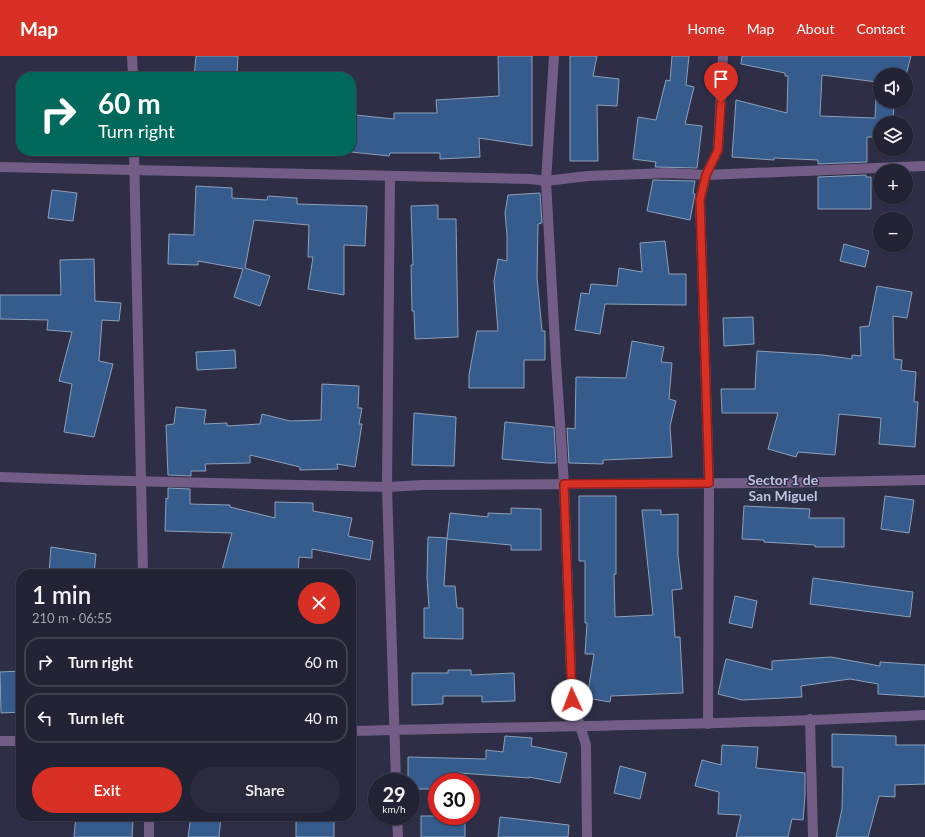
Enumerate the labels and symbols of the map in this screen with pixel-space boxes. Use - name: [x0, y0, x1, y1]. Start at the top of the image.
- pin: [704, 62, 738, 103]
- district label: Sector 1 de San Miguel: [748, 471, 819, 504]
- position arrow: [551, 679, 593, 721]
- speed limit sign: 30: [428, 773, 480, 825]

